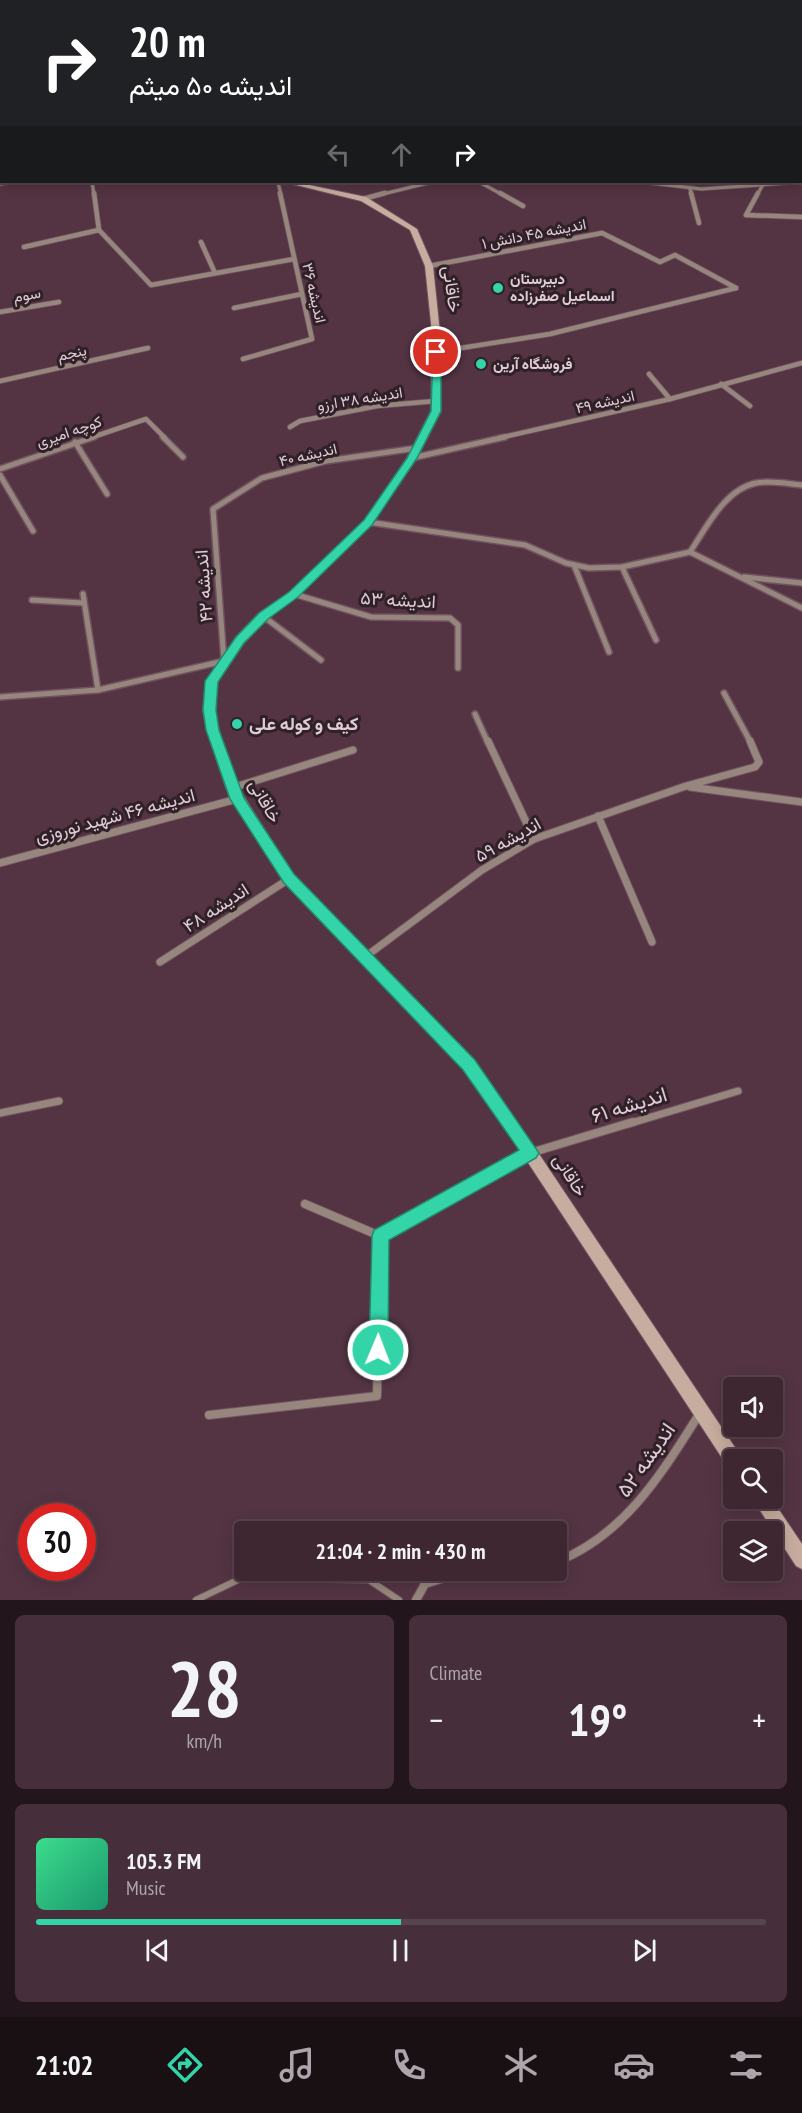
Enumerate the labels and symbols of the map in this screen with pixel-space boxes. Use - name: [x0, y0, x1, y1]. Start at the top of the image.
- street label: اندیشه ۴۵ دانش ۱: [480, 214, 588, 254]
- street label: اندیشه ۳۶: [298, 261, 331, 325]
- street label: خاقانی: [438, 264, 467, 314]
- place label: دبیرستان اسماعیل صفرزاده: [510, 269, 615, 305]
- marker: دبیرستان اسماعیل صفرزاده: [491, 281, 505, 295]
- street label: سوم: [12, 283, 42, 307]
- pin: [410, 326, 461, 377]
- street label: پنجم: [56, 340, 88, 366]
- place label: فروشگاه آرین: [493, 354, 572, 373]
- marker: فروشگاه آرین: [474, 357, 488, 371]
- street label: اندیشه ۳۸ ارزو: [316, 382, 404, 415]
- street label: اندیشه ۴۹: [574, 386, 636, 418]
- street label: کوچه امیری: [34, 411, 105, 453]
- street label: اندیشه ۴۰: [277, 439, 339, 470]
- street label: اندیشه ۴۲: [189, 549, 218, 623]
- street label: اندیشه ۵۳: [360, 586, 436, 613]
- place label: کیف و کوله علی: [249, 712, 358, 735]
- marker: کیف و کوله علی: [230, 717, 244, 731]
- street label: خاقانی: [244, 775, 287, 827]
- street label: اندیشه ۴۶ شهید نوروزی: [32, 783, 197, 848]
- street label: اندیشه ۵۹: [471, 812, 545, 867]
- street label: اندیشه ۴۸: [179, 878, 253, 937]
- street label: اندیشه ۶۱: [588, 1080, 670, 1129]
- street label: خاقانی: [548, 1149, 593, 1201]
- position arrow: [346, 1318, 410, 1382]
- street label: اندیشه ۵۲: [610, 1417, 681, 1502]
- speed limit sign: 30: [18, 1503, 96, 1581]

